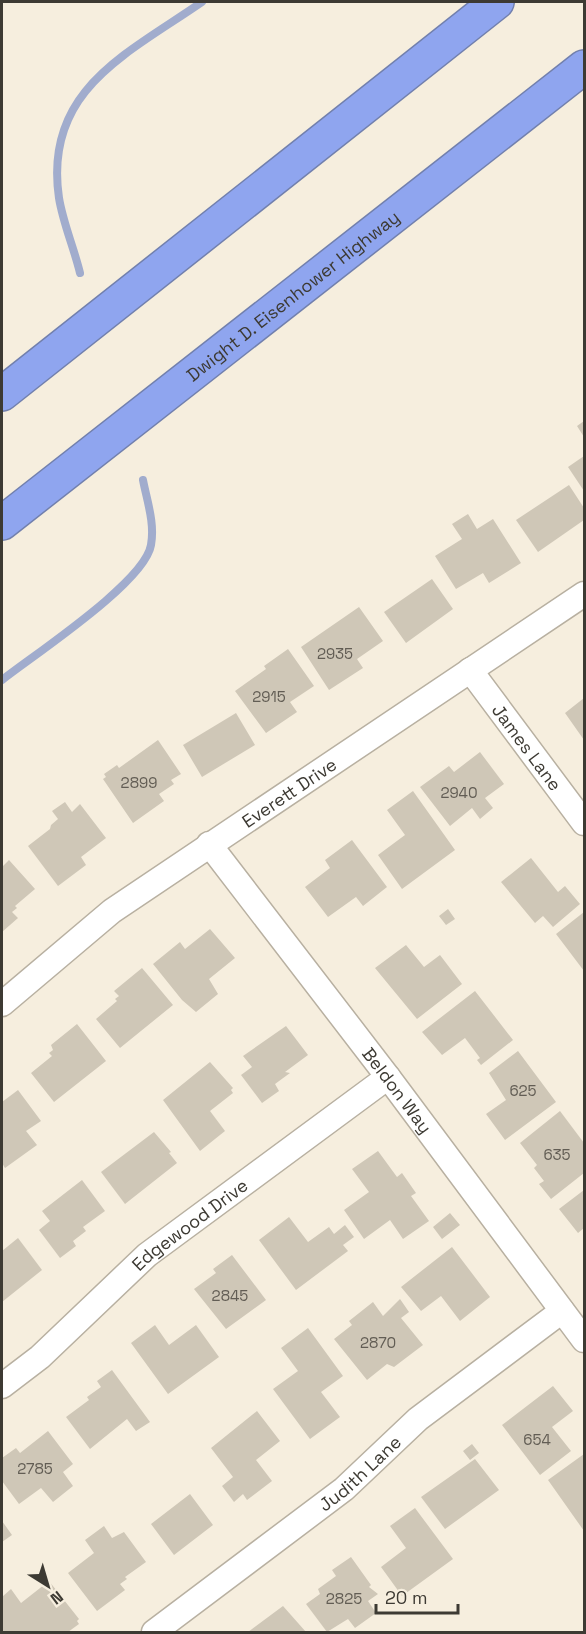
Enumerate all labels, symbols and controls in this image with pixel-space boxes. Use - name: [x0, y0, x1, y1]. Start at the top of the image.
- street label: Dwight D. Eisenhower Highway: [181, 205, 404, 386]
- house number: 2935: [317, 644, 353, 663]
- house number: 2915: [252, 687, 286, 706]
- street label: James Lane: [487, 699, 567, 795]
- street label: Everett Drive: [237, 752, 340, 832]
- house number: 2899: [121, 773, 157, 792]
- house number: 2940: [440, 783, 478, 802]
- street label: Beldon Way: [358, 1042, 437, 1138]
- house number: 625: [509, 1081, 537, 1100]
- house number: 635: [543, 1145, 571, 1164]
- street label: Edgewood Drive: [126, 1173, 252, 1275]
- house number: 2845: [212, 1286, 248, 1305]
- house number: 2870: [360, 1333, 396, 1352]
- street label: Judith Lane: [314, 1430, 405, 1516]
- house number: 654: [523, 1430, 551, 1449]
- house number: 2785: [17, 1459, 53, 1478]
- north arrow: [18, 1556, 78, 1616]
- scale bar: [376, 1577, 458, 1615]
- text: N: [46, 1586, 67, 1609]
- text: 20 m: [385, 1586, 428, 1609]
- house number: 2825: [326, 1589, 362, 1608]

